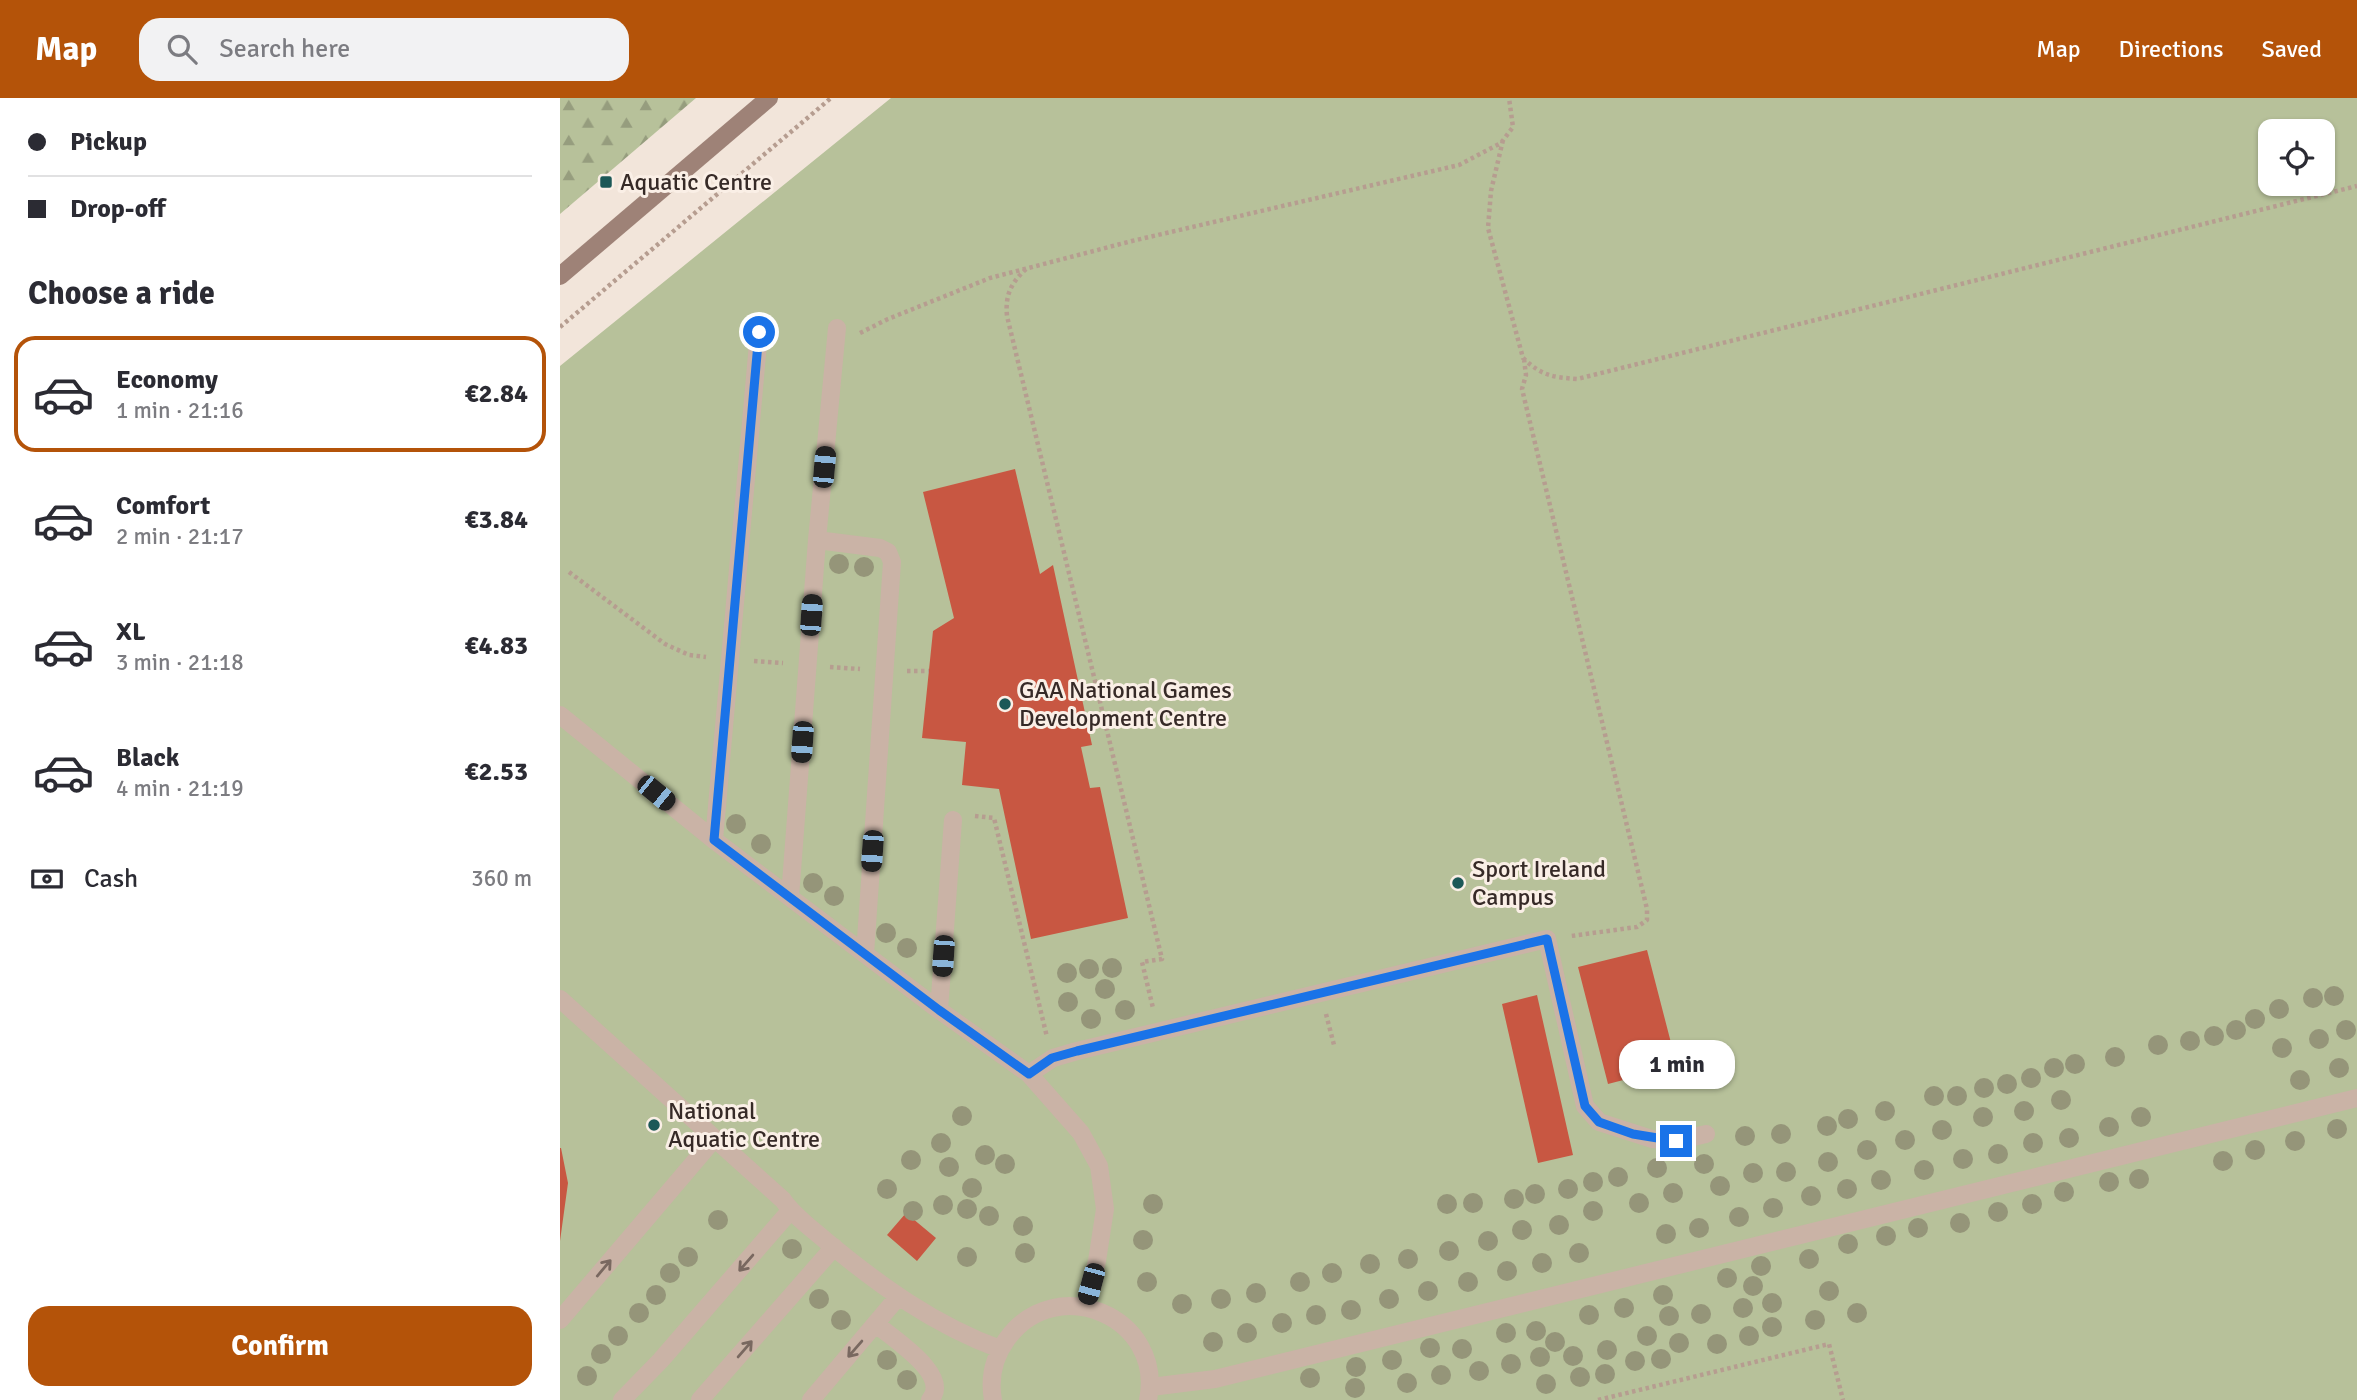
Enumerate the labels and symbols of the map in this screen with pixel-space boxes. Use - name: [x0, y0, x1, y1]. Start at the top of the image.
- place label: Aquatic Centre: [620, 167, 772, 197]
- marker: Aquatic Centre: [598, 174, 614, 190]
- route start: [743, 316, 775, 348]
- car: [812, 445, 837, 489]
- car: [800, 593, 823, 637]
- place label: GAA National Games Development Centre: [1019, 675, 1232, 733]
- marker: GAA National Games Development Centre: [997, 696, 1013, 712]
- car: [791, 720, 814, 764]
- car: [634, 772, 679, 814]
- car: [861, 829, 884, 873]
- place label: Sport Ireland Campus: [1472, 854, 1606, 912]
- marker: Sport Ireland Campus: [1450, 875, 1466, 891]
- car: [932, 934, 955, 978]
- callout: 1 min: [1618, 1040, 1734, 1088]
- place label: National Aquatic Centre: [668, 1096, 820, 1154]
- marker: National Aquatic Centre: [646, 1117, 662, 1133]
- route end: [1660, 1125, 1692, 1157]
- one-way arrow: [738, 1253, 754, 1271]
- one-way arrow: [596, 1260, 612, 1278]
- car: [1076, 1261, 1107, 1307]
- one-way arrow: [737, 1340, 753, 1358]
- one-way arrow: [847, 1340, 863, 1358]

